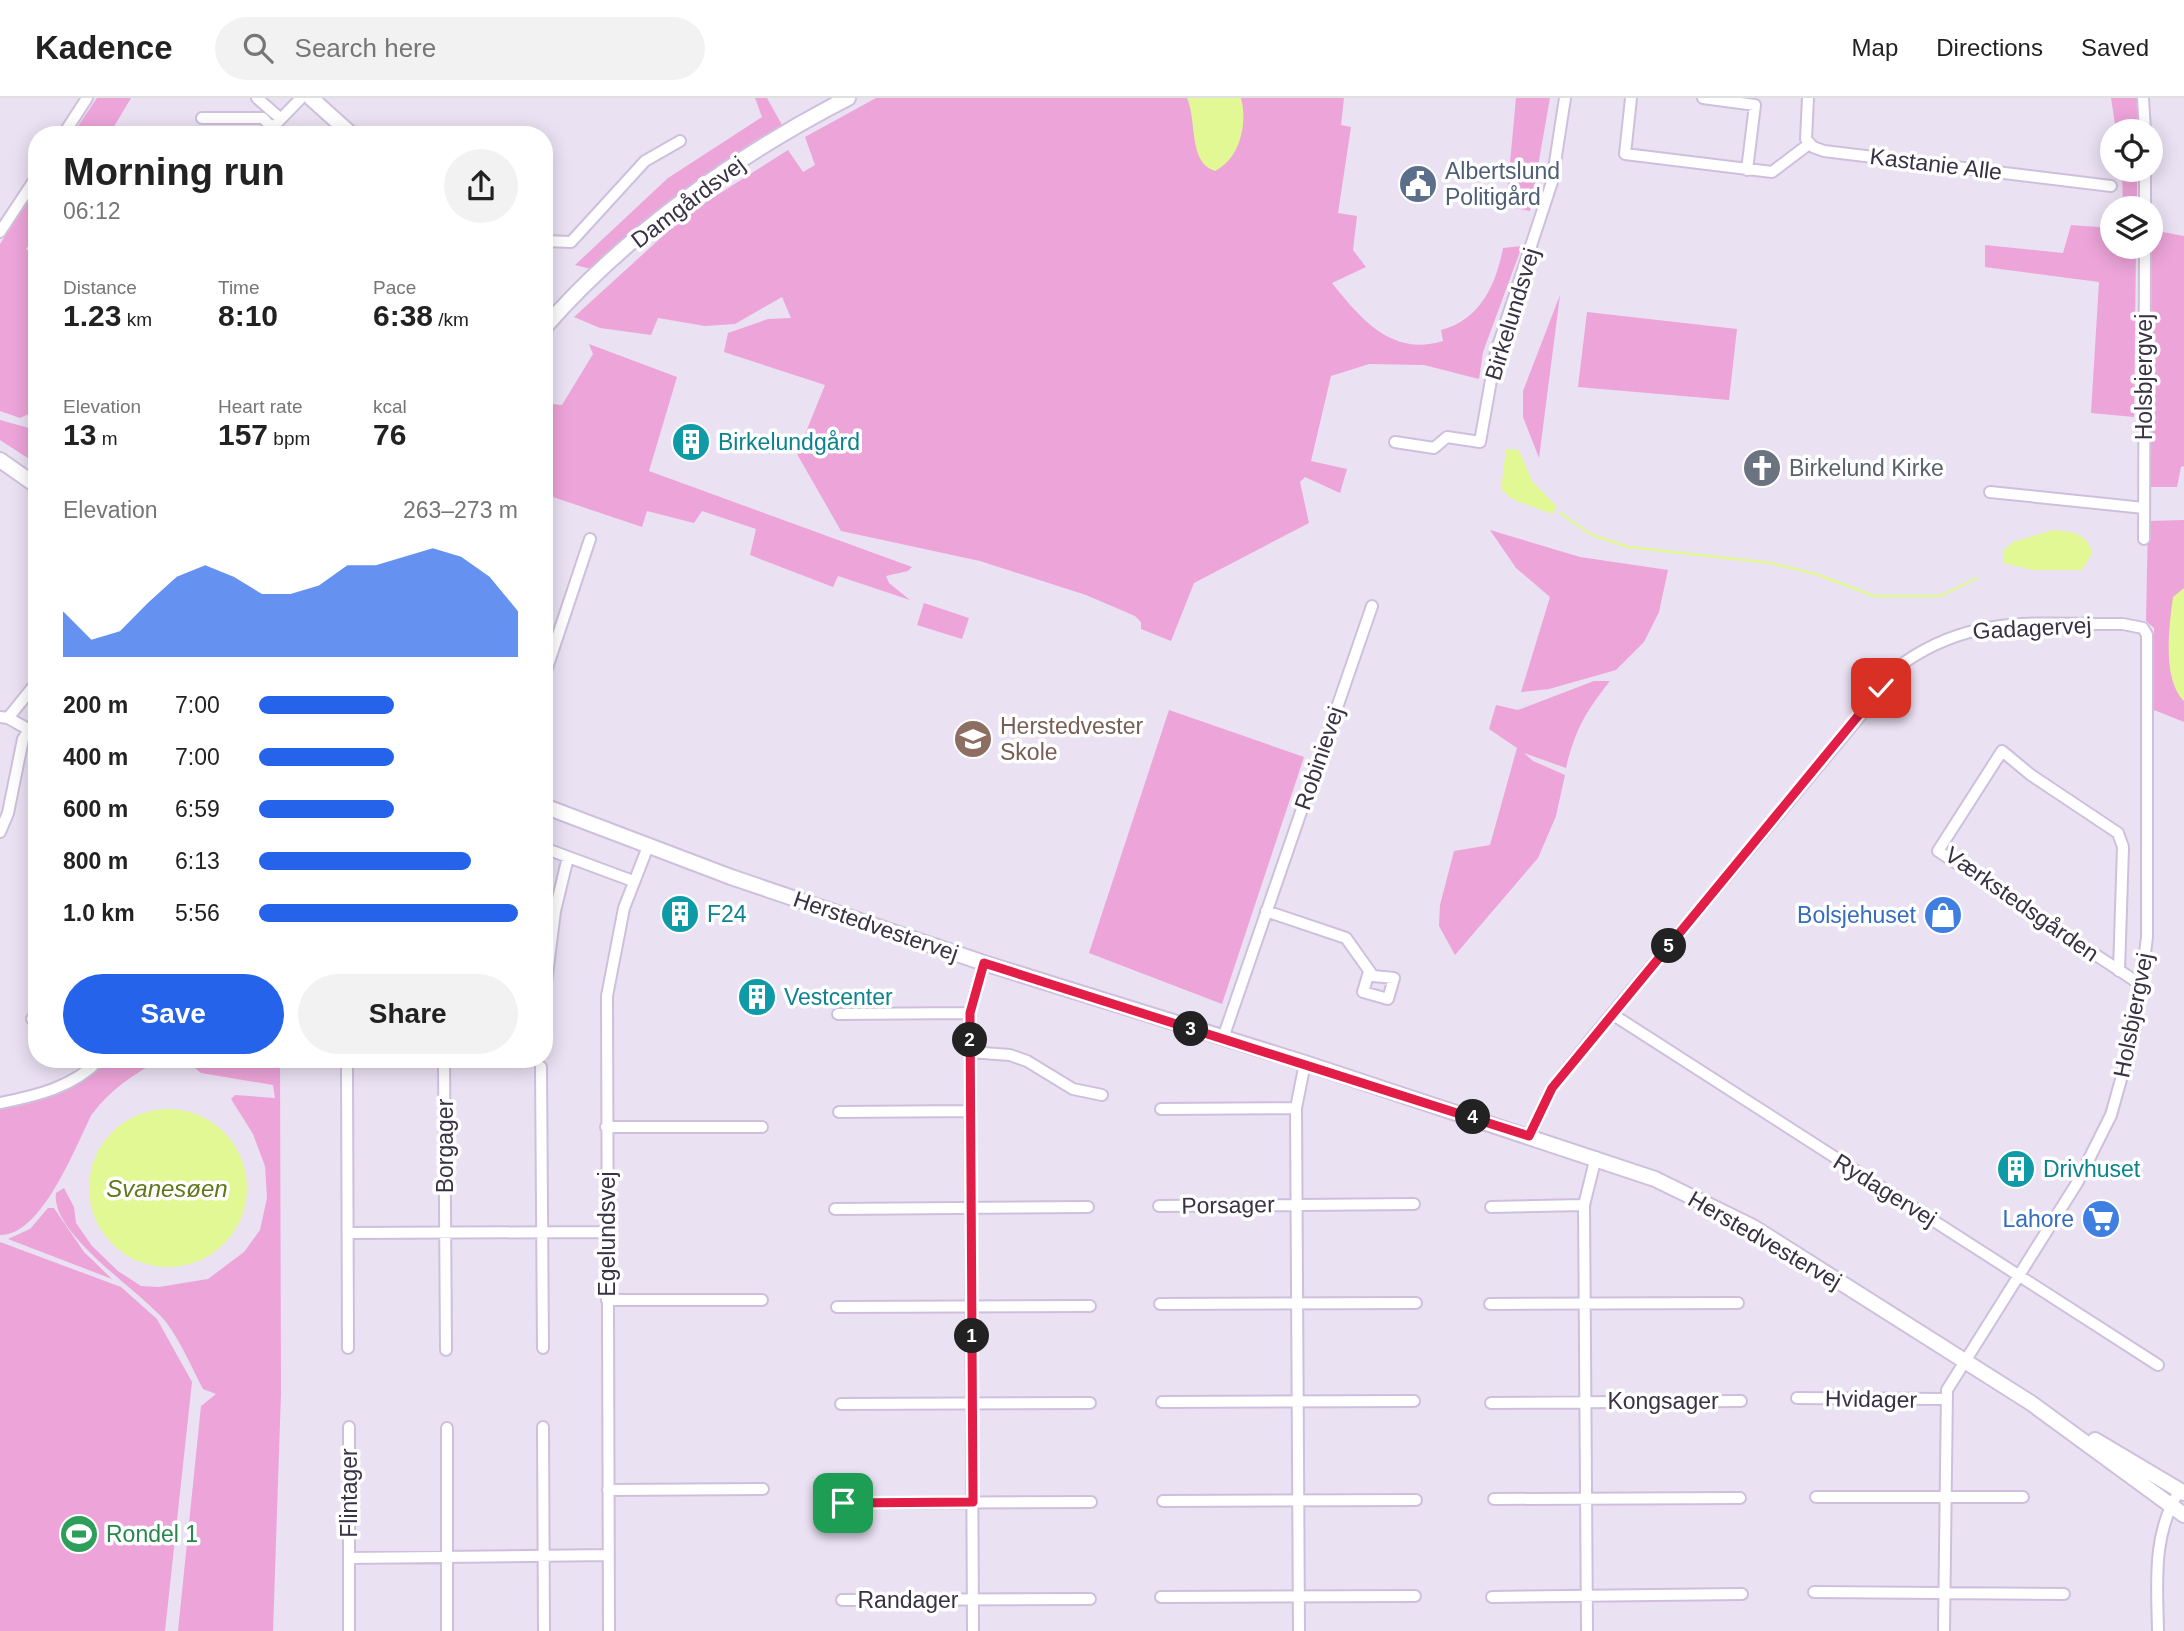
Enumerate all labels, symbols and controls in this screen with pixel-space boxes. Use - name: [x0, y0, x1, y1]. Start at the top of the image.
- search box: [215, 17, 705, 80]
- text: Kadence: [35, 29, 173, 66]
- icon: search: [239, 29, 277, 67]
- text: Search here: [295, 33, 436, 63]
- text: Map: [1852, 34, 1898, 61]
- text: Directions: [1936, 34, 2043, 61]
- text: Saved: [2081, 34, 2149, 61]
- map controls: [2100, 119, 2163, 259]
- button: locate: [2100, 119, 2163, 182]
- street label: Kastanie Alle: [1868, 143, 2004, 185]
- button: share: [444, 149, 518, 223]
- text: Morning run: [63, 151, 285, 193]
- street label: Damgårdsvej: [626, 151, 750, 253]
- place label: Albertslund Politigård: [1445, 158, 1560, 210]
- public building icon: Albertslund Politigård: [1397, 163, 1439, 205]
- button: layers: [2100, 196, 2163, 259]
- text: 06:12: [63, 198, 121, 224]
- street label: Birkelundsvej: [1480, 245, 1544, 383]
- text: Distance: [63, 277, 137, 298]
- text: Time: [218, 277, 260, 298]
- text: Pace: [373, 277, 416, 298]
- text: 1.23: [63, 299, 121, 332]
- text: 8:10: [218, 299, 278, 332]
- text: 6:38: [373, 299, 433, 332]
- text: km: [121, 309, 152, 330]
- text: /km: [433, 309, 469, 330]
- street label: Holsbjergvej: [2131, 314, 2157, 440]
- text: Elevation: [63, 396, 141, 417]
- text: Heart rate: [218, 396, 302, 417]
- text: kcal: [373, 396, 407, 417]
- text: 13: [63, 418, 96, 451]
- text: 157: [218, 418, 268, 451]
- text: 76: [373, 418, 406, 451]
- building icon: Birkelundgård: [670, 421, 712, 463]
- text: m: [96, 428, 117, 449]
- text: bpm: [268, 428, 310, 449]
- place label: Birkelundgård: [718, 429, 860, 455]
- church icon: Birkelund Kirke: [1741, 447, 1783, 489]
- place label: Birkelund Kirke: [1789, 455, 1944, 481]
- text: Elevation: [63, 497, 158, 523]
- text: 263–273 m: [403, 497, 518, 523]
- street label: Gadagervej: [1972, 612, 2092, 644]
- pin: [1851, 658, 1911, 718]
- icon: check: [1862, 669, 1900, 707]
- text: 200 m: [63, 692, 128, 718]
- text: 7:00: [175, 692, 220, 718]
- street label: Robinievej: [1289, 703, 1349, 813]
- place label: Herstedvester Skole: [1000, 713, 1144, 765]
- school or university icon: Herstedvester Skole: [952, 718, 994, 760]
- text: 400 m: [63, 744, 128, 770]
- text: 7:00: [175, 744, 220, 770]
- text: 600 m: [63, 796, 128, 822]
- text: 6:59: [175, 796, 220, 822]
- street label: Værkstedsgården: [1940, 841, 2104, 967]
- text: 800 m: [63, 848, 128, 874]
- text: 6:13: [175, 848, 220, 874]
- street label: Herstedvestervej: [790, 886, 962, 966]
- building icon: F24: [659, 893, 701, 935]
- shop icon: Bolsjehuset: [1922, 894, 1964, 936]
- text: 1.0 km: [63, 900, 135, 926]
- text: 5:56: [175, 900, 220, 926]
- place label: F24: [707, 901, 747, 927]
- place label: Bolsjehuset: [1797, 902, 1917, 928]
- pin: 5: [1652, 928, 1686, 964]
- text: 5: [1663, 935, 1674, 956]
- street label: Holsbjergvej: [2108, 950, 2158, 1080]
- button: Save: [63, 974, 284, 1054]
- button: Share: [298, 974, 518, 1054]
- building icon: Vestcenter: [736, 976, 778, 1018]
- place label: Vestcenter: [784, 984, 893, 1010]
- pin: 3: [1174, 1012, 1208, 1046]
- text: 3: [1185, 1018, 1196, 1039]
- pin: 2: [953, 1023, 988, 1058]
- text: 2: [964, 1029, 975, 1050]
- street label: Borgager: [432, 1098, 458, 1193]
- pin: 4: [1456, 1100, 1490, 1134]
- text: 4: [1467, 1106, 1478, 1127]
- street label: Rydagervej: [1829, 1148, 1941, 1232]
- building icon: Drivhuset: [1995, 1148, 2037, 1190]
- place label: Drivhuset: [2043, 1156, 2141, 1182]
- street label: Egelundsvej: [594, 1171, 620, 1297]
- water label: Svanesøen: [106, 1175, 228, 1202]
- street label: Herstedvestervej: [1684, 1186, 1846, 1294]
- street label: Porsager: [1181, 1191, 1275, 1219]
- supermarket icon: Lahore: [2080, 1198, 2122, 1240]
- place label: Lahore: [2002, 1206, 2074, 1232]
- pin: 1: [954, 1318, 990, 1354]
- text: 1: [966, 1325, 977, 1346]
- street label: Hvidager: [1825, 1385, 1918, 1413]
- street label: Kongsager: [1607, 1388, 1719, 1414]
- street label: Flintager: [336, 1448, 362, 1538]
- pin: [813, 1473, 873, 1533]
- icon: arrive: [824, 1484, 862, 1522]
- sports icon: Rondel 1: [58, 1513, 100, 1555]
- place label: Rondel 1: [106, 1521, 198, 1547]
- street label: Randager: [857, 1587, 959, 1613]

